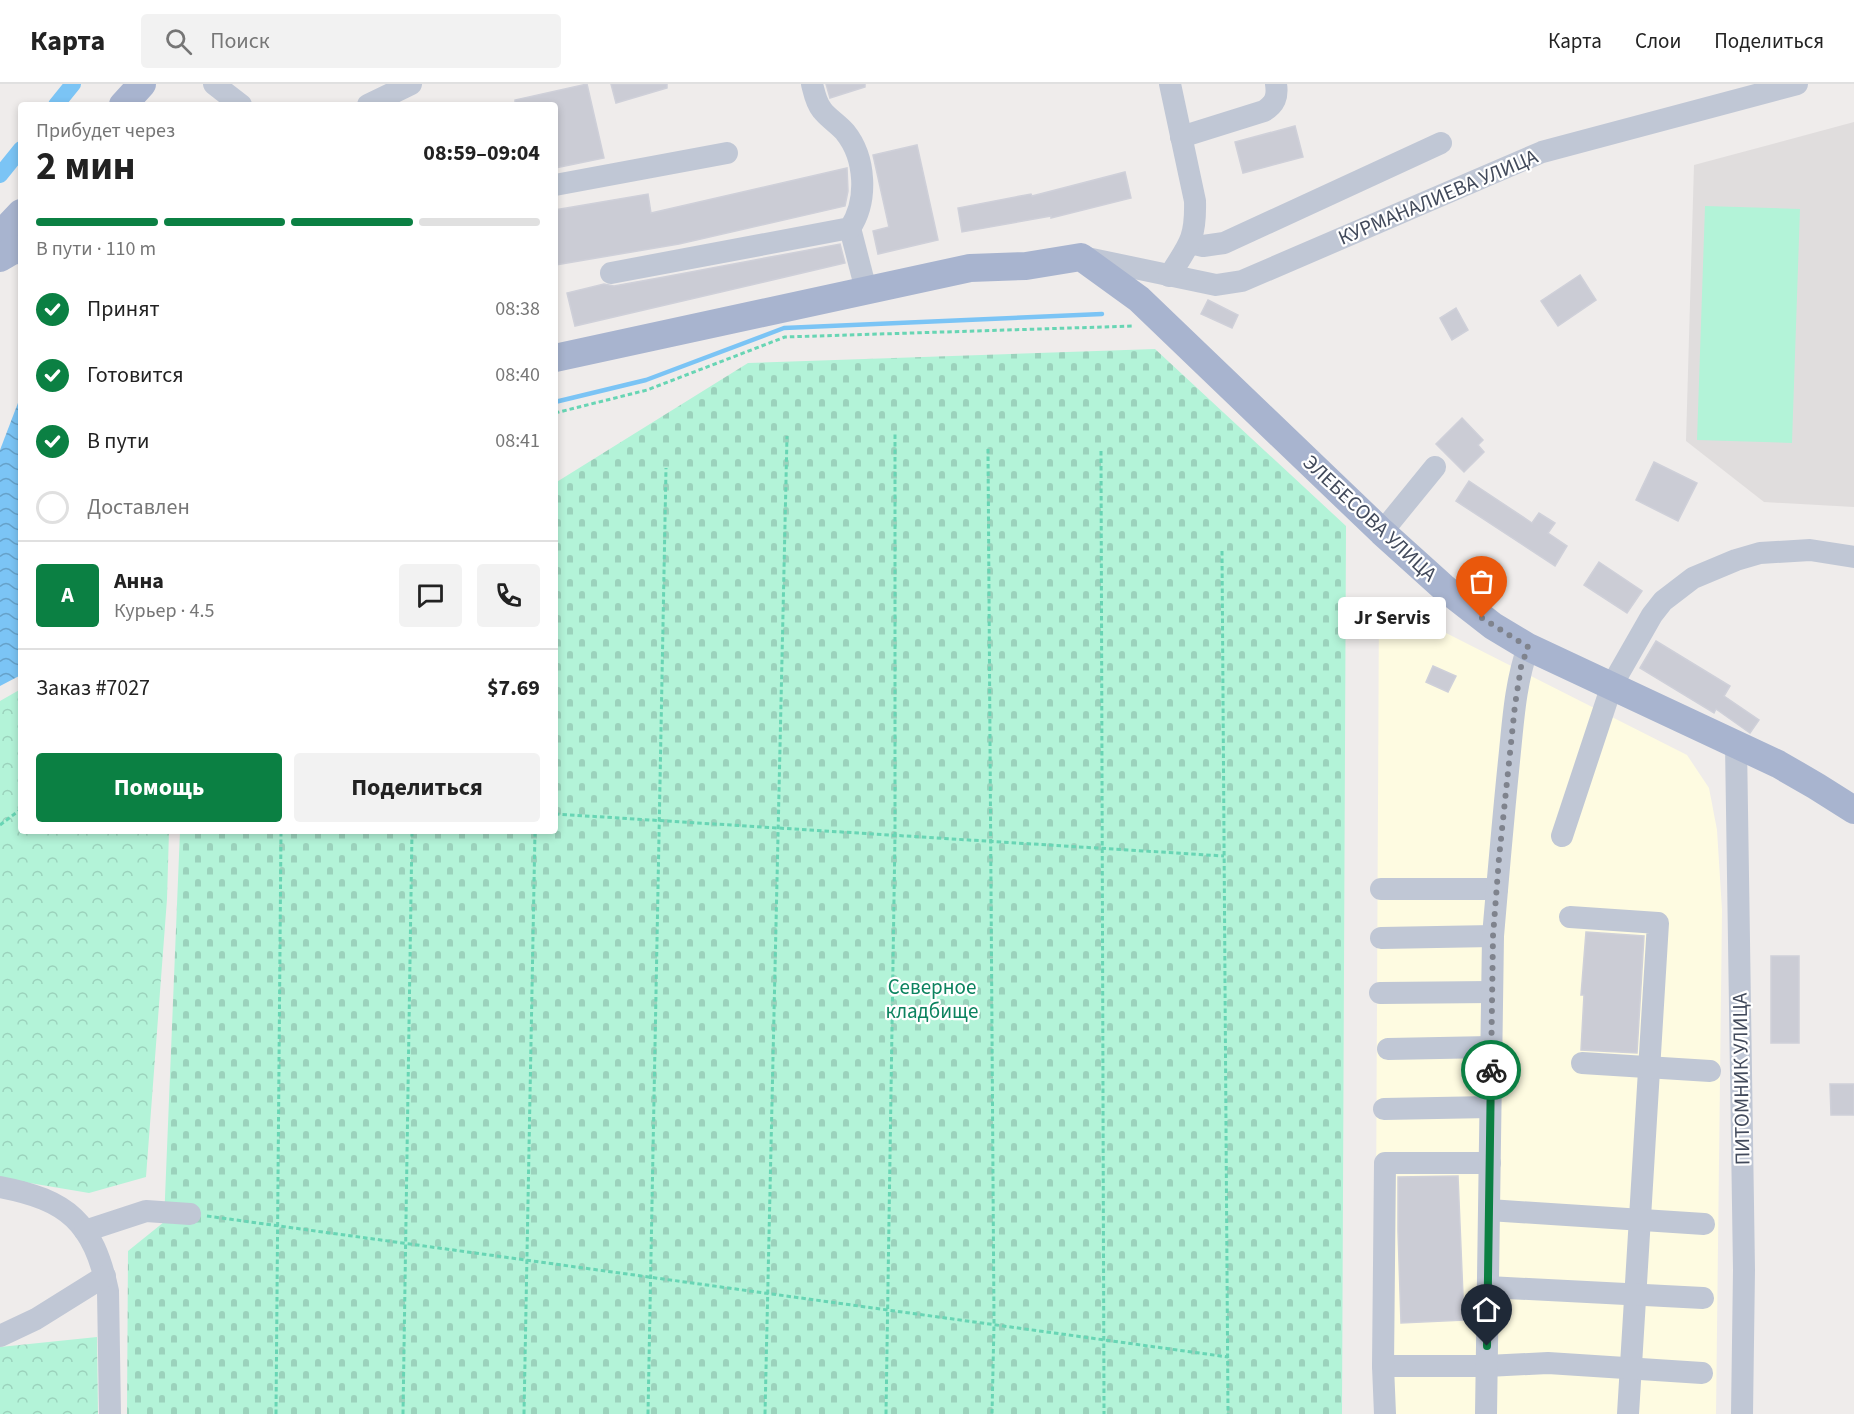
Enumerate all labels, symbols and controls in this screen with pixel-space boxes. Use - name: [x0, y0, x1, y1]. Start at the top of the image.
- search box: [141, 14, 561, 68]
- text: Карта: [30, 21, 105, 61]
- icon: search: [162, 25, 195, 58]
- text: Поиск: [210, 25, 270, 57]
- text: Карта: [1548, 26, 1602, 56]
- text: Слои: [1635, 26, 1681, 56]
- text: Поделиться: [1714, 26, 1824, 56]
- text: Прибудет через: [36, 117, 175, 145]
- text: 08:59–09:04: [423, 137, 540, 169]
- text: 2 мин: [36, 139, 136, 195]
- street label: КУРМАНАЛИЕВА УЛИЦА: [1334, 141, 1543, 253]
- text: В пути · 110 m: [36, 235, 156, 263]
- icon: check: [36, 293, 69, 326]
- text: Принят: [87, 293, 160, 325]
- text: 08:38: [495, 295, 540, 323]
- icon: check: [36, 359, 69, 392]
- text: Готовится: [87, 359, 184, 391]
- text: 08:40: [495, 361, 540, 389]
- icon: check: [36, 425, 69, 458]
- text: В пути: [87, 425, 149, 457]
- text: 08:41: [495, 427, 540, 455]
- street label: ЭЛЕБЕСОВА УЛИЦА: [1296, 448, 1444, 589]
- text: Доставлен: [87, 491, 190, 523]
- pin: [1456, 556, 1507, 618]
- button: chat: [399, 564, 462, 627]
- button: phone: [477, 564, 540, 627]
- text: Анна: [114, 565, 164, 597]
- icon: bag: [1465, 565, 1498, 598]
- text: А: [61, 579, 74, 611]
- text: Курьер · 4.5: [114, 597, 214, 625]
- callout: Jr Servis: [1338, 597, 1446, 639]
- text: Jr Servis: [1354, 604, 1430, 632]
- text: Заказ #7027: [36, 672, 150, 704]
- text: $7.69: [487, 672, 540, 704]
- button: Помощь: [36, 753, 282, 822]
- button: Поделиться: [294, 753, 540, 822]
- park label: Северное кладбище: [885, 972, 979, 1026]
- street label: ПИТОМНИК УЛИЦА: [1724, 992, 1758, 1166]
- courier: [1461, 1040, 1521, 1100]
- icon: bike: [1475, 1054, 1508, 1087]
- pin: [1461, 1284, 1512, 1346]
- icon: home: [1470, 1293, 1503, 1326]

